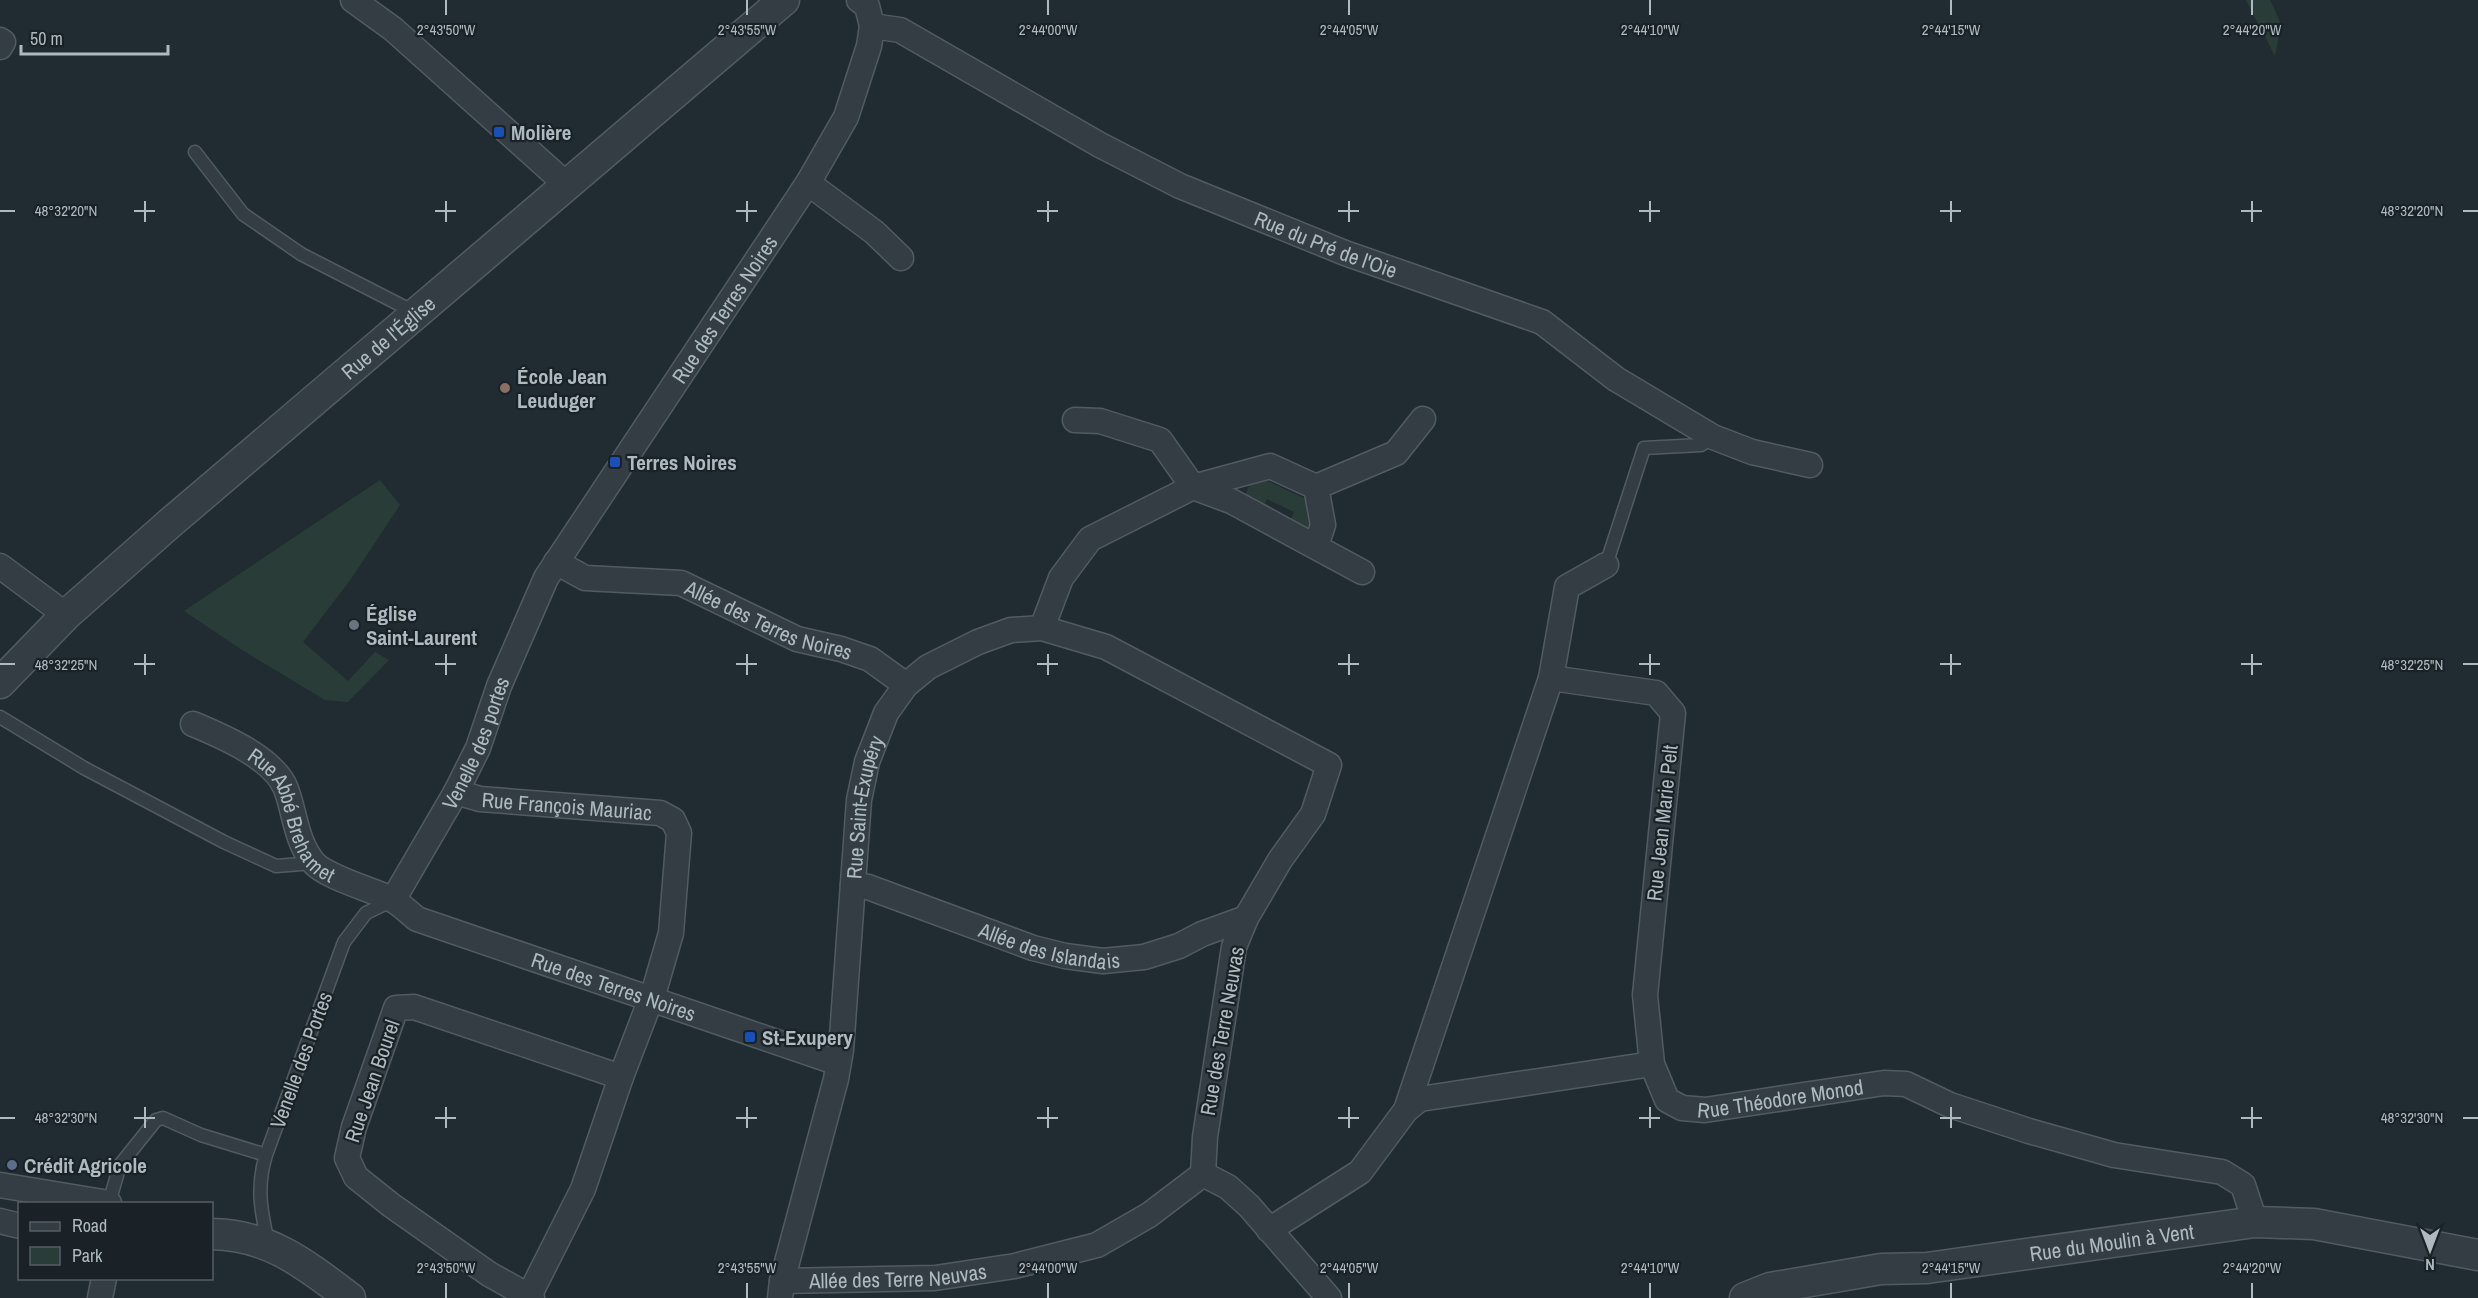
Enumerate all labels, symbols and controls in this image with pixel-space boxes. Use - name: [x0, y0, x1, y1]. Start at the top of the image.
- scale bar: [21, 18, 168, 56]
- text: 2°43'50"W: [417, 19, 476, 40]
- text: 2°43'55"W: [718, 19, 777, 40]
- text: 2°44'00"W: [1019, 19, 1078, 40]
- text: 2°44'05"W: [1320, 19, 1379, 40]
- text: 2°44'10"W: [1621, 19, 1680, 40]
- text: 2°44'15"W: [1922, 19, 1981, 40]
- text: 2°44'20"W: [2223, 19, 2282, 40]
- text: 50 m: [30, 26, 63, 51]
- place label: Molière: [511, 118, 571, 147]
- marker: Molière: [492, 125, 506, 139]
- text: 48°32'20"N: [35, 200, 97, 221]
- text: 48°32'20"N: [2381, 200, 2443, 221]
- street label: Rue du Pré de l'Oie: [1250, 203, 1401, 285]
- street label: Rue des Terres Noires: [665, 229, 784, 389]
- street label: Rue de l'Église: [335, 289, 441, 386]
- place label: École Jean Leuduger: [517, 362, 607, 415]
- marker: École Jean Leuduger: [498, 381, 512, 395]
- place label: Terres Noires: [627, 448, 737, 477]
- marker: Terres Noires: [608, 455, 622, 469]
- street label: Allée des Terres Noires: [680, 572, 856, 666]
- place label: Église Saint-Laurent: [366, 599, 477, 652]
- marker: Église Saint-Laurent: [347, 618, 361, 632]
- text: 48°32'25"N: [35, 654, 97, 675]
- text: 48°32'25"N: [2381, 654, 2443, 675]
- street label: Venelle des portes: [434, 672, 516, 815]
- street label: Rue Saint-Exupéry: [839, 731, 891, 880]
- street label: Rue Abbé Brehamet: [243, 740, 340, 889]
- street label: Rue Jean Marie Pelt: [1639, 743, 1685, 903]
- street label: Rue François Mauriac: [481, 785, 653, 827]
- street label: Allée des Islandais: [974, 915, 1121, 976]
- street label: Rue des Terre Neuvas: [1193, 944, 1251, 1118]
- street label: Rue des Terres Noires: [528, 945, 700, 1028]
- street label: Venelle des Portes: [263, 988, 339, 1132]
- street label: Rue Jean Bourel: [337, 1016, 407, 1146]
- place label: St-Exupery: [762, 1023, 853, 1052]
- marker: St-Exupery: [743, 1030, 757, 1044]
- street label: Rue Théodore Monod: [1696, 1072, 1865, 1125]
- text: 48°32'30"N: [35, 1107, 97, 1128]
- text: 48°32'30"N: [2381, 1107, 2443, 1128]
- place label: Crédit Agricole: [24, 1151, 147, 1180]
- marker: Crédit Agricole: [5, 1158, 19, 1172]
- legend: [18, 1202, 213, 1280]
- text: Road: [72, 1213, 107, 1238]
- street label: Rue du Moulin à Vent: [2028, 1216, 2196, 1268]
- north arrow: [2400, 1220, 2460, 1280]
- text: Park: [72, 1243, 103, 1268]
- text: N: [2425, 1254, 2435, 1276]
- street label: Allée des Terre Neuvas: [808, 1256, 988, 1295]
- text: 2°43'50"W: [417, 1257, 476, 1278]
- text: 2°43'55"W: [718, 1257, 777, 1278]
- text: 2°44'00"W: [1019, 1257, 1078, 1278]
- text: 2°44'05"W: [1320, 1257, 1379, 1278]
- text: 2°44'10"W: [1621, 1257, 1680, 1278]
- text: 2°44'15"W: [1922, 1257, 1981, 1278]
- text: 2°44'20"W: [2223, 1257, 2282, 1278]

